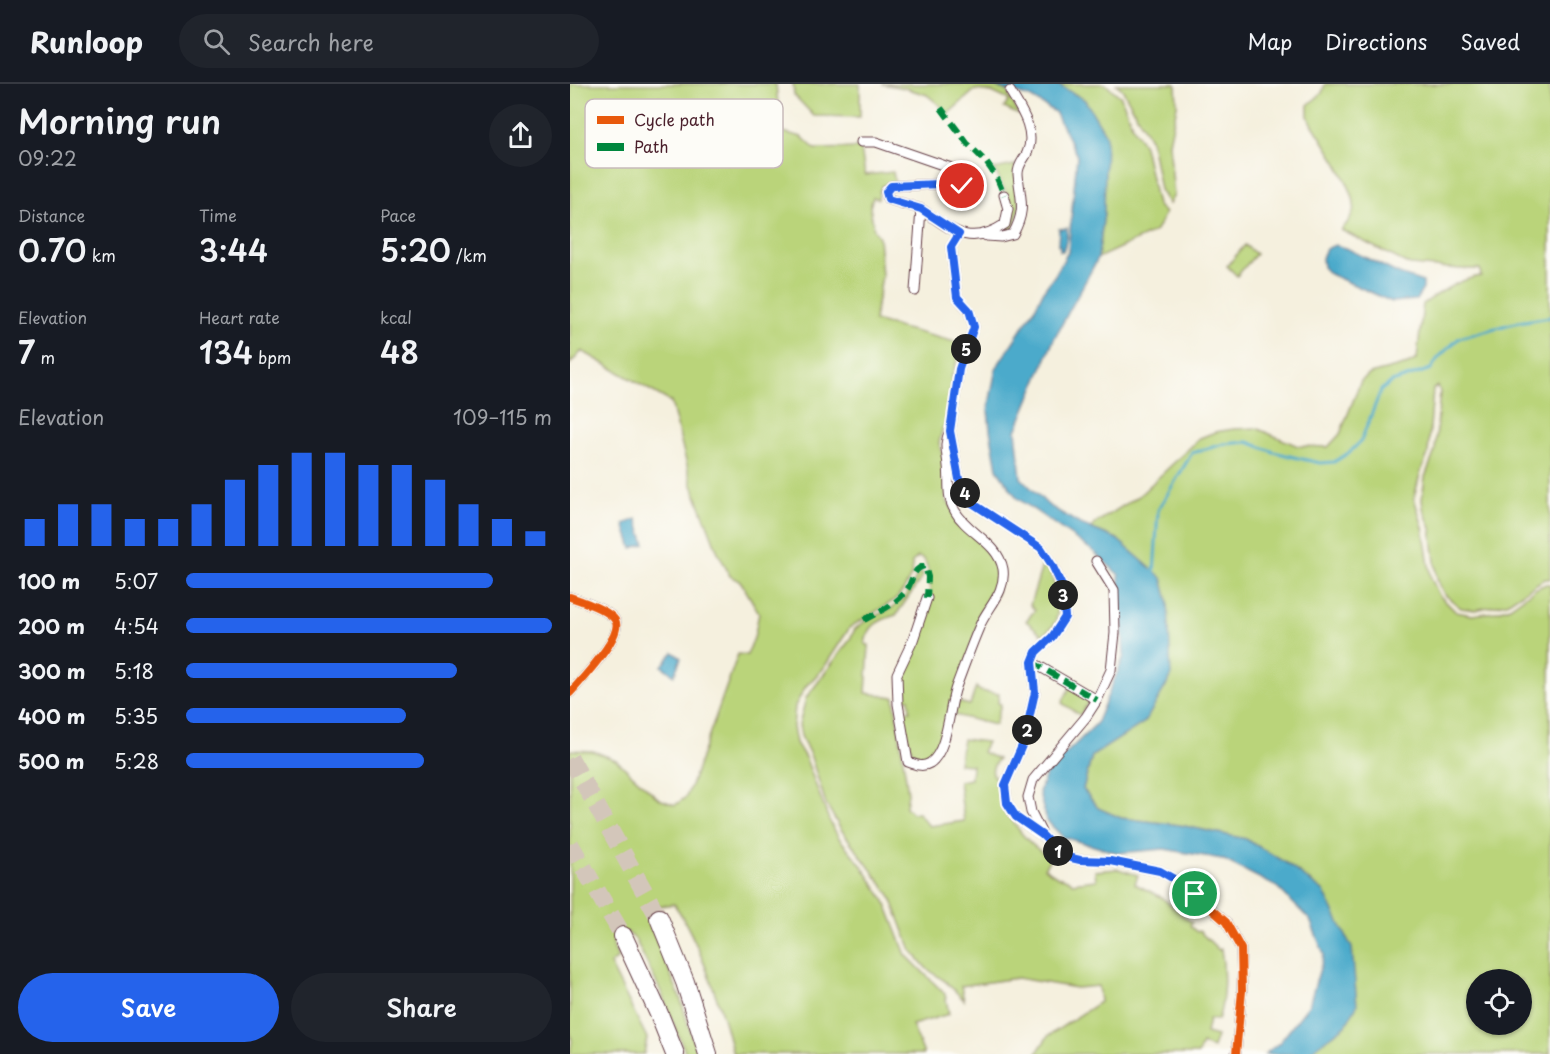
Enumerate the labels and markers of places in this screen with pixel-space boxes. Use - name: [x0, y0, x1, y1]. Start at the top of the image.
- pin: [936, 160, 987, 211]
- pin: 5: [951, 334, 981, 364]
- pin: 4: [950, 478, 980, 508]
- pin: 3: [1048, 580, 1078, 610]
- pin: 2: [1012, 715, 1042, 745]
- pin: 1: [1043, 836, 1073, 866]
- pin: [1169, 868, 1220, 919]

